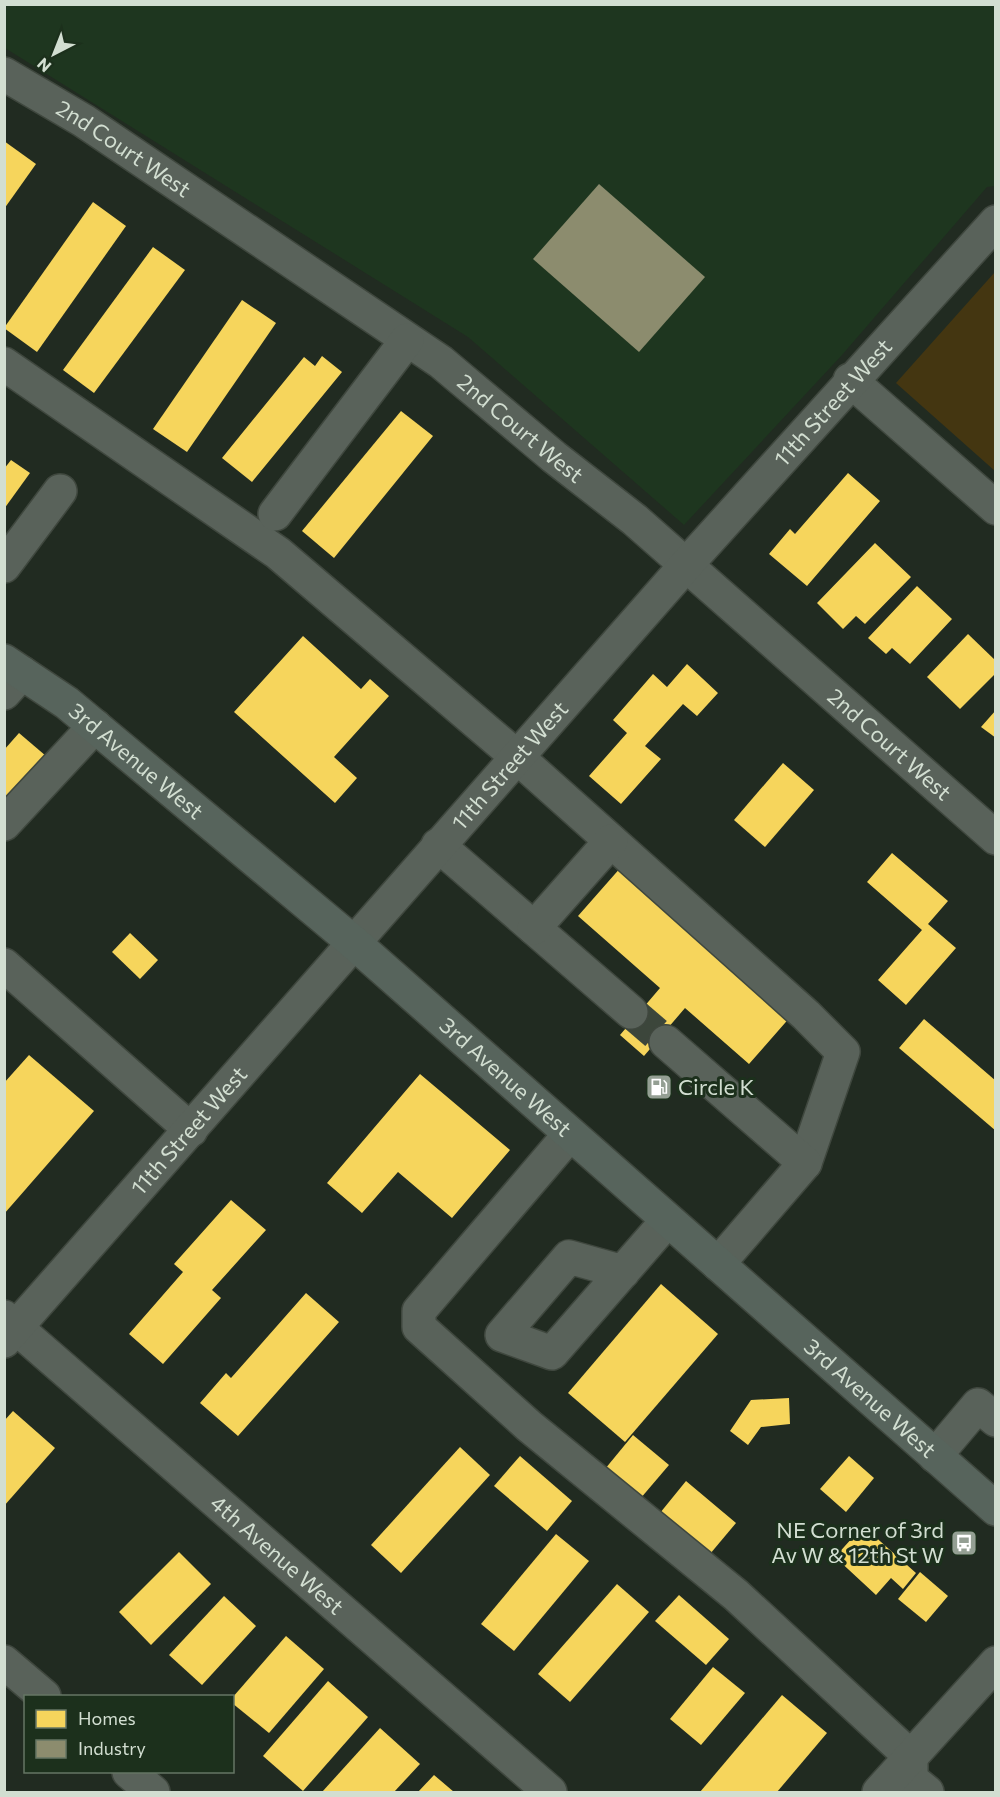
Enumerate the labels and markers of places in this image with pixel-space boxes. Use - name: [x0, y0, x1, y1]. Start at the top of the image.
- fuel station icon: Circle K: [644, 1072, 674, 1102]
- place label: Circle K: [678, 1073, 754, 1100]
- place label: NE Corner of 3rd Av W & 12th St W: [771, 1516, 944, 1568]
- bus stop icon: NE Corner of 3rd Av W & 12th St W: [949, 1528, 979, 1558]

